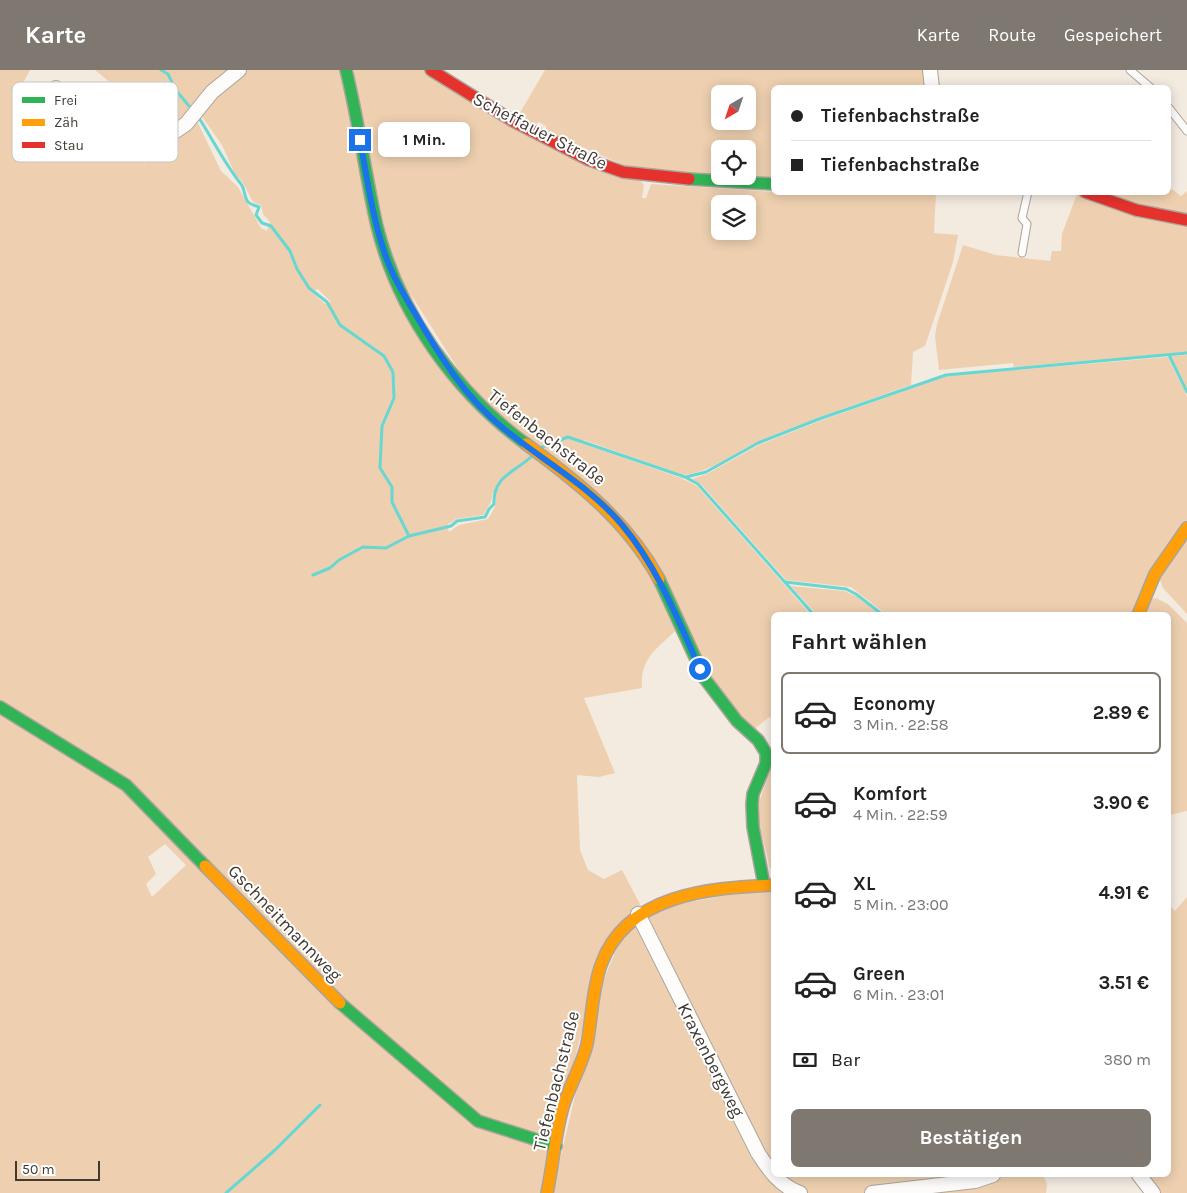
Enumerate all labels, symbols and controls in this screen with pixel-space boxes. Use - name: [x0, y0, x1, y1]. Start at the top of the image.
- text: Karte: [25, 21, 86, 49]
- text: Karte: [917, 24, 960, 46]
- text: Route: [988, 24, 1036, 46]
- text: Gespeichert: [1064, 24, 1162, 46]
- legend: [12, 82, 178, 162]
- north arrow: [711, 85, 756, 130]
- map controls: [711, 85, 756, 240]
- street label: Scheffauer Straße: [469, 88, 611, 174]
- text: Frei: [54, 92, 78, 109]
- text: Tiefenbachstraße: [821, 105, 979, 127]
- text: Zäh: [54, 114, 78, 131]
- callout: 1 Min.: [378, 122, 470, 158]
- route end: [349, 129, 371, 151]
- text: 1 Min.: [403, 130, 445, 149]
- text: Stau: [54, 137, 84, 154]
- button: locate: [711, 140, 756, 185]
- text: Tiefenbachstraße: [821, 154, 979, 176]
- button: layers: [711, 195, 756, 240]
- street label: Tiefenbachstraße: [484, 384, 610, 490]
- text: Fahrt wählen: [791, 629, 927, 655]
- route start: [689, 658, 711, 680]
- icon: car: [793, 691, 838, 736]
- text: Economy: [853, 693, 935, 715]
- text: 2.89 €: [1093, 702, 1149, 724]
- text: 3 Min. · 22:58: [853, 715, 949, 734]
- icon: car: [793, 781, 838, 826]
- text: Komfort: [853, 783, 927, 805]
- text: 3.90 €: [1093, 792, 1149, 814]
- text: 4 Min. · 22:59: [853, 805, 948, 824]
- street label: Gschneitmannweg: [223, 860, 347, 986]
- icon: car: [793, 871, 838, 916]
- text: XL: [853, 873, 875, 895]
- text: 4.91 €: [1098, 882, 1149, 904]
- text: 5 Min. · 23:00: [853, 895, 949, 914]
- icon: car: [793, 961, 838, 1006]
- text: Green: [853, 963, 905, 985]
- text: 3.51 €: [1098, 972, 1149, 994]
- text: 6 Min. · 23:01: [853, 985, 944, 1004]
- street label: Kraxenbergweg: [673, 999, 749, 1121]
- street label: Tiefenbachstraße: [528, 1009, 584, 1153]
- icon: cash: [791, 1046, 819, 1074]
- text: Bar: [831, 1049, 860, 1071]
- text: 380 m: [1103, 1050, 1151, 1069]
- button: Bestätigen: [791, 1109, 1151, 1167]
- scale bar: [15, 1158, 100, 1181]
- text: 50 m: [22, 1161, 55, 1178]

